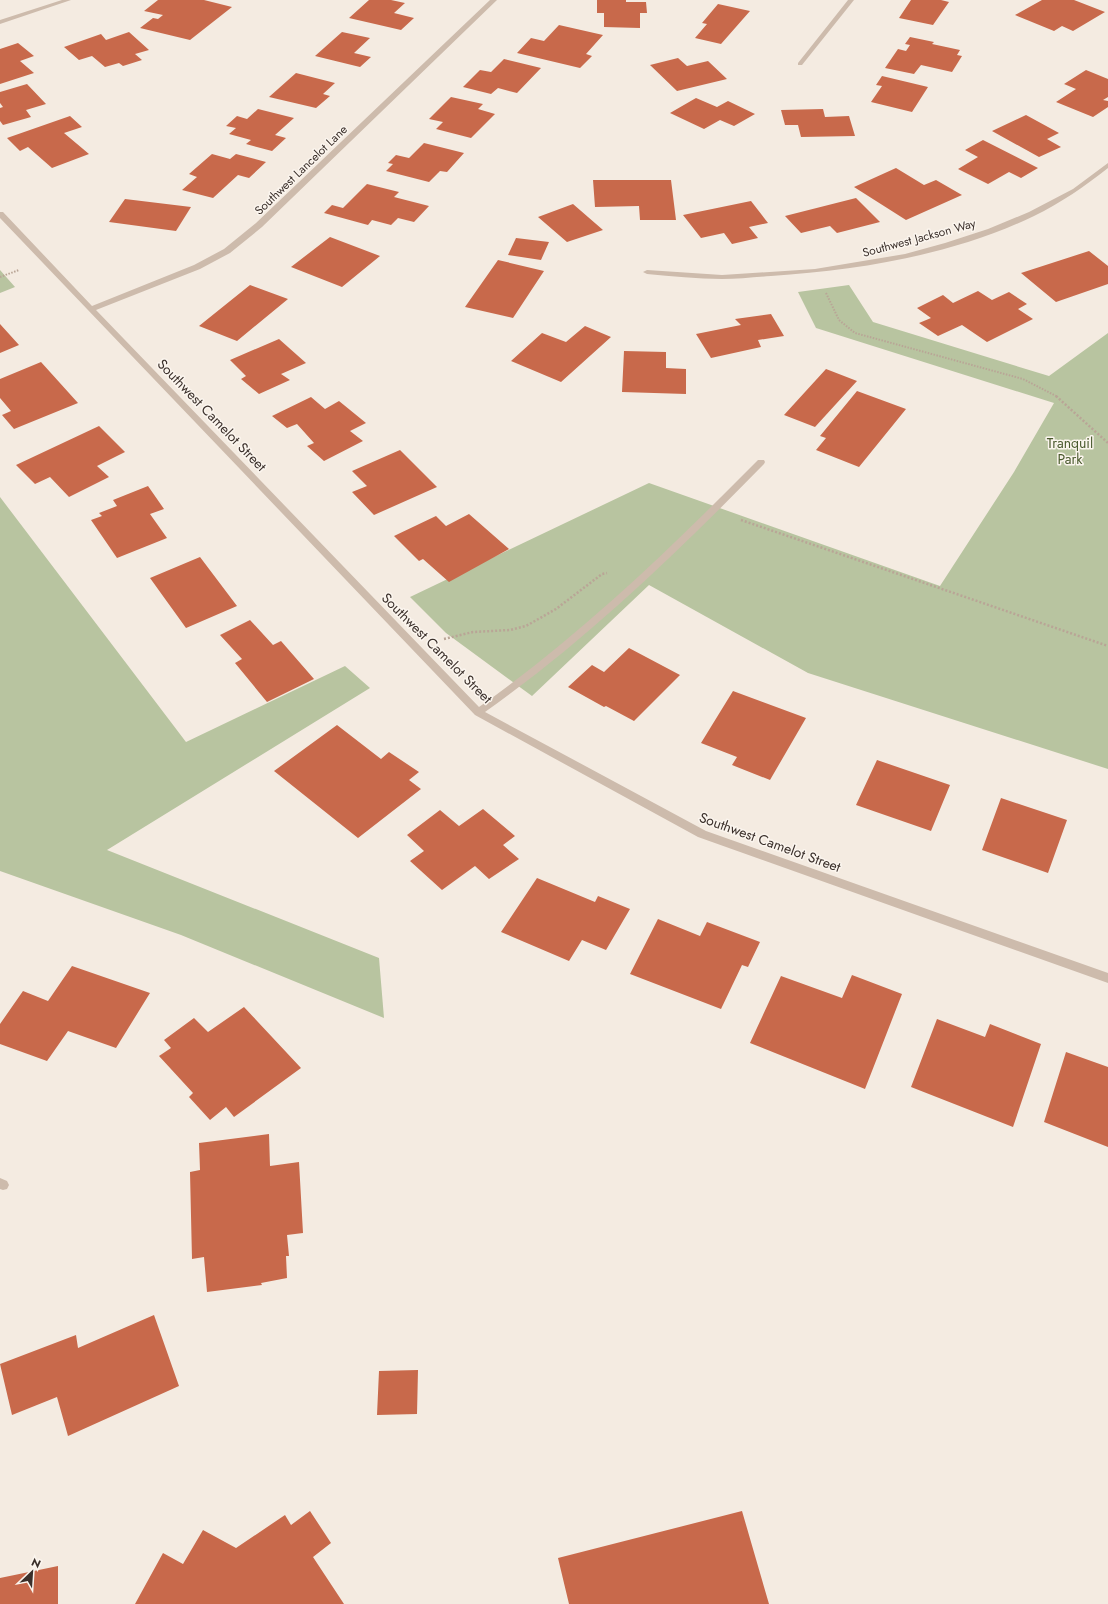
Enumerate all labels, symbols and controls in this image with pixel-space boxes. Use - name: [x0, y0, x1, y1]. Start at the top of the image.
- street label: Southwest Lancelot Lane: [251, 121, 351, 219]
- street label: Southwest Jackson Way: [860, 214, 978, 262]
- street label: Southwest Camelot Street: [153, 354, 271, 476]
- park label: Tranquil Park: [1047, 433, 1093, 469]
- street label: Southwest Camelot Street: [377, 588, 497, 708]
- street label: Southwest Camelot Street: [696, 807, 844, 877]
- north arrow: [12, 1552, 52, 1592]
- text: N: [29, 1554, 44, 1572]

